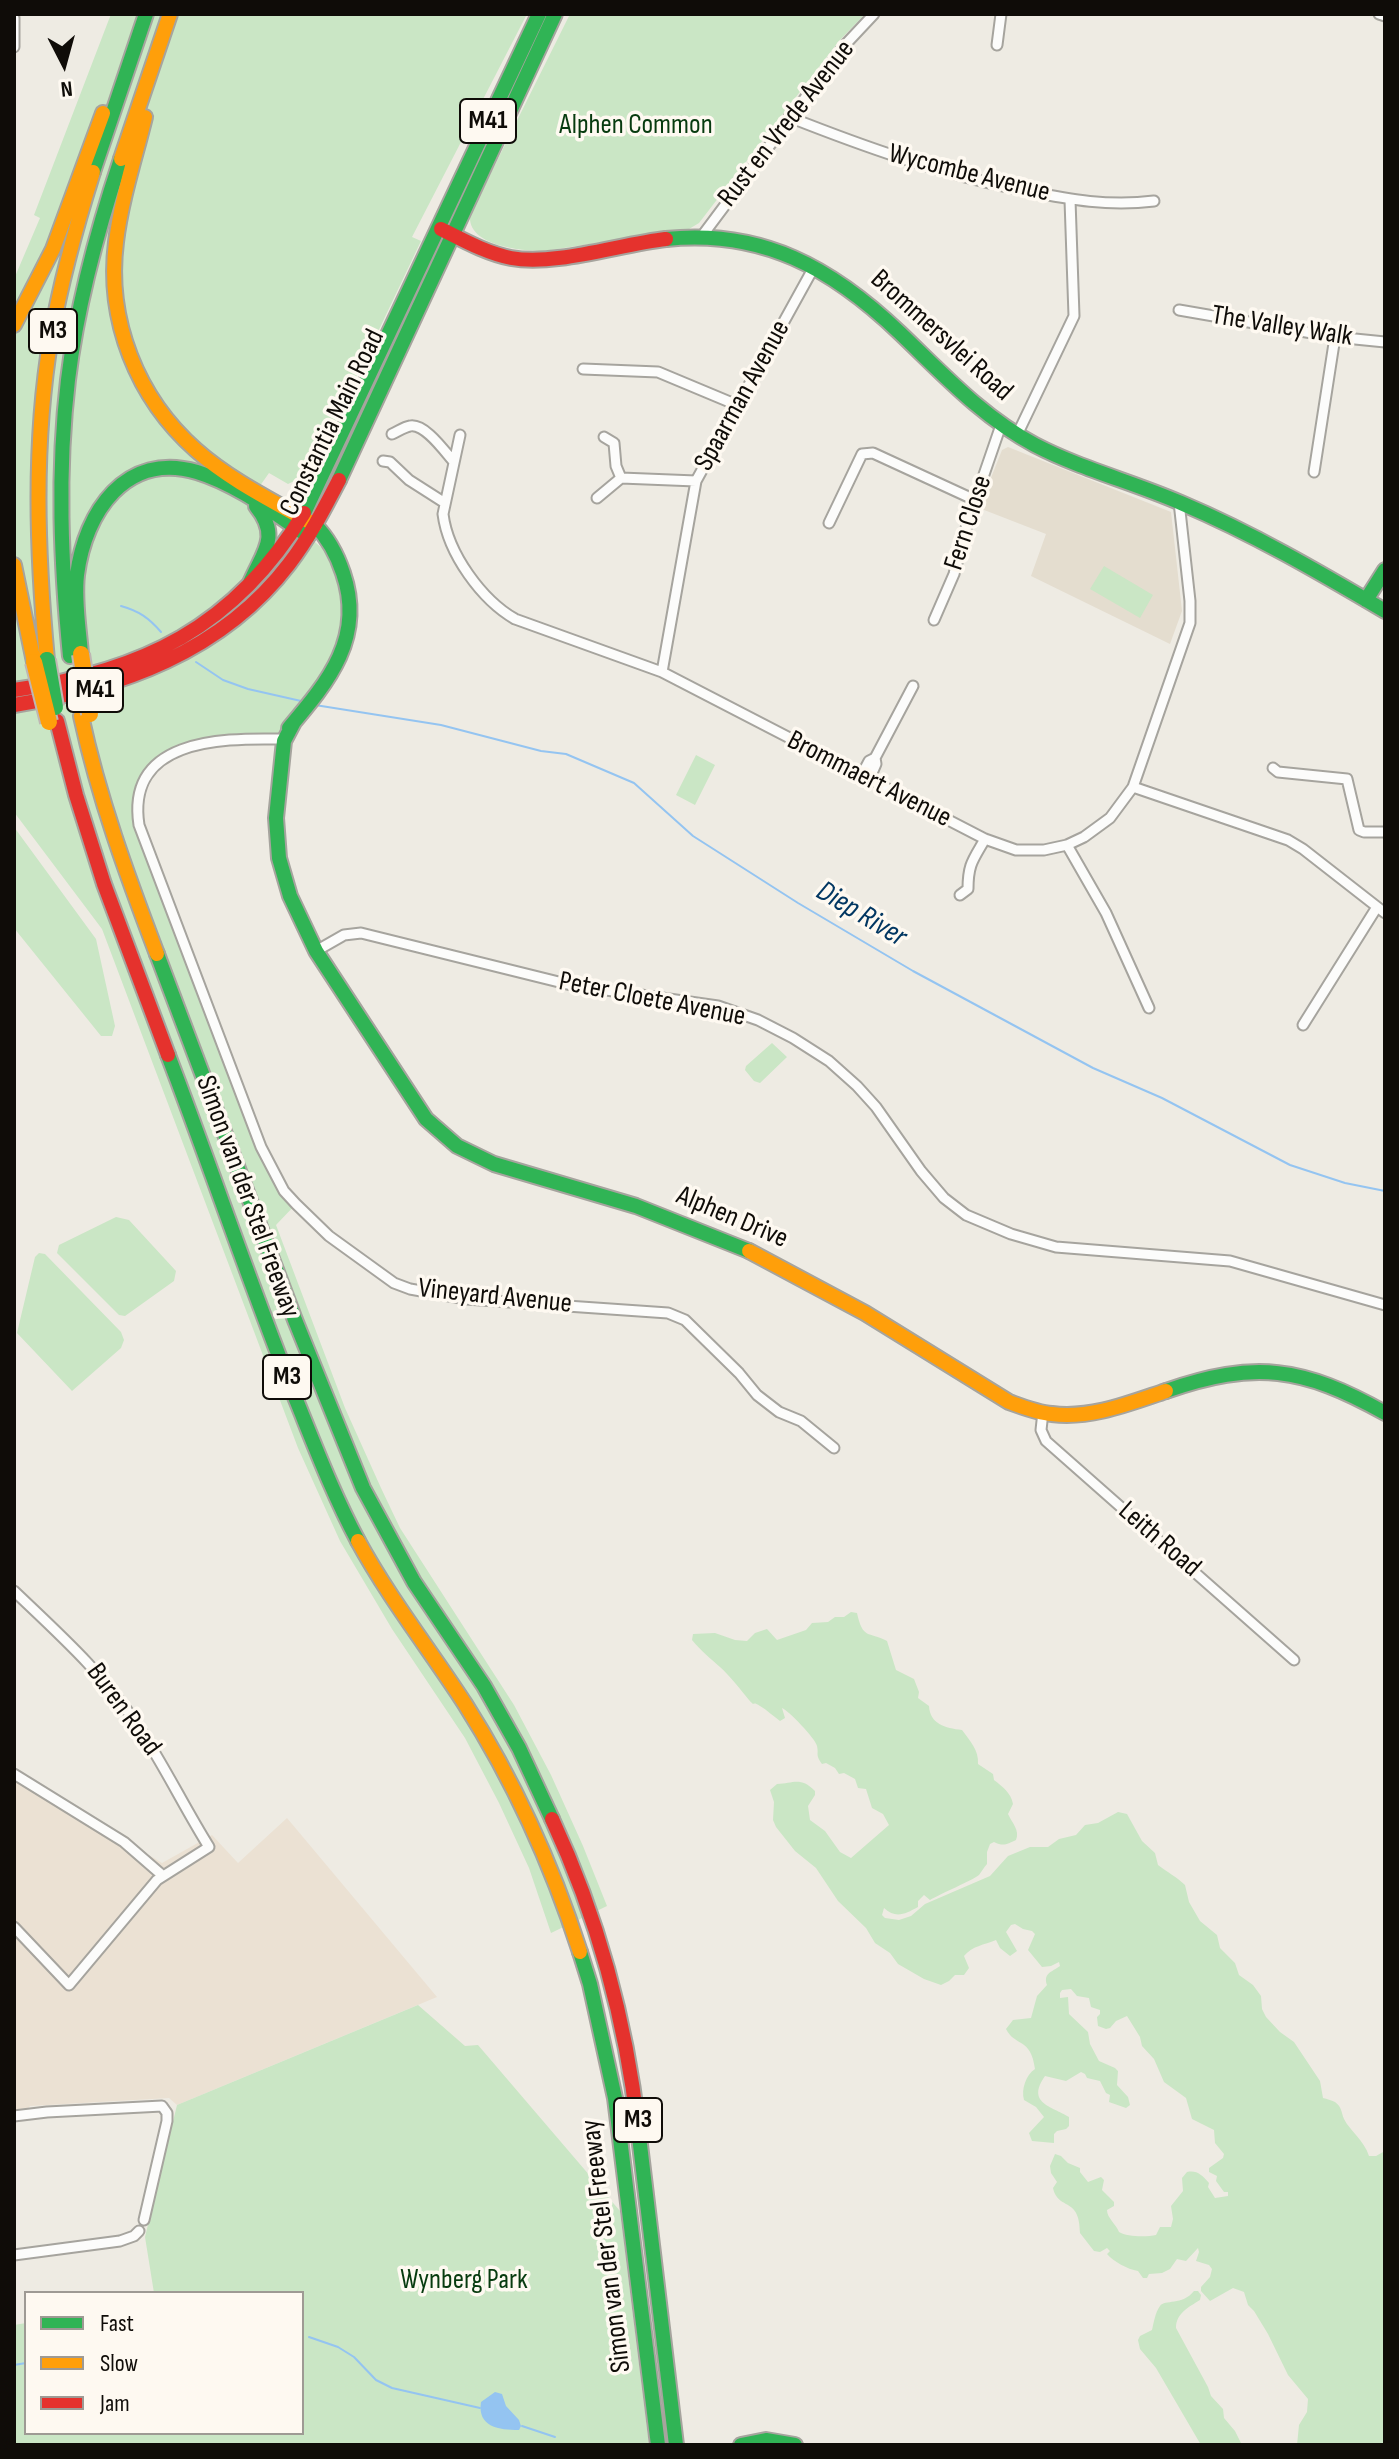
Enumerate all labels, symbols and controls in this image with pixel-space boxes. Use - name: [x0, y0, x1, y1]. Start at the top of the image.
- north arrow: [24, 24, 104, 104]
- street label: Rust en Vrede Avenue: [712, 34, 862, 214]
- text: N: [59, 74, 74, 102]
- road number: M41: [460, 99, 516, 143]
- park label: Alphen Common: [559, 109, 713, 143]
- street label: Wycombe Avenue: [885, 138, 1053, 210]
- street label: Brommersvlei Road: [863, 263, 1019, 409]
- street label: The Valley Walk: [1209, 299, 1355, 355]
- road number: M3: [29, 309, 77, 353]
- street label: Spaarman Avenue: [688, 315, 798, 477]
- street label: Constantia Main Road: [273, 324, 393, 522]
- street label: Fern Close: [938, 471, 1000, 575]
- road number: M41: [67, 668, 123, 712]
- street label: Brommaert Avenue: [781, 724, 957, 836]
- water label: Diep River: [809, 874, 913, 956]
- street label: Peter Cloete Avenue: [556, 965, 748, 1035]
- street label: Simon van der Stel Freeway: [188, 1072, 306, 1322]
- street label: Alphen Drive: [671, 1180, 793, 1256]
- street label: Vineyard Avenue: [417, 1272, 573, 1322]
- road number: M3: [263, 1355, 311, 1399]
- street label: Leith Road: [1111, 1495, 1207, 1585]
- street label: Buren Road: [78, 1657, 168, 1763]
- road number: M3: [614, 2098, 662, 2142]
- street label: Simon van der Stel Freeway: [575, 2117, 639, 2375]
- park label: Wynberg Park: [400, 2264, 528, 2298]
- legend: [24, 2291, 304, 2435]
- text: Fast: [100, 2309, 134, 2338]
- text: Slow: [100, 2349, 138, 2378]
- text: Jam: [100, 2389, 130, 2418]

